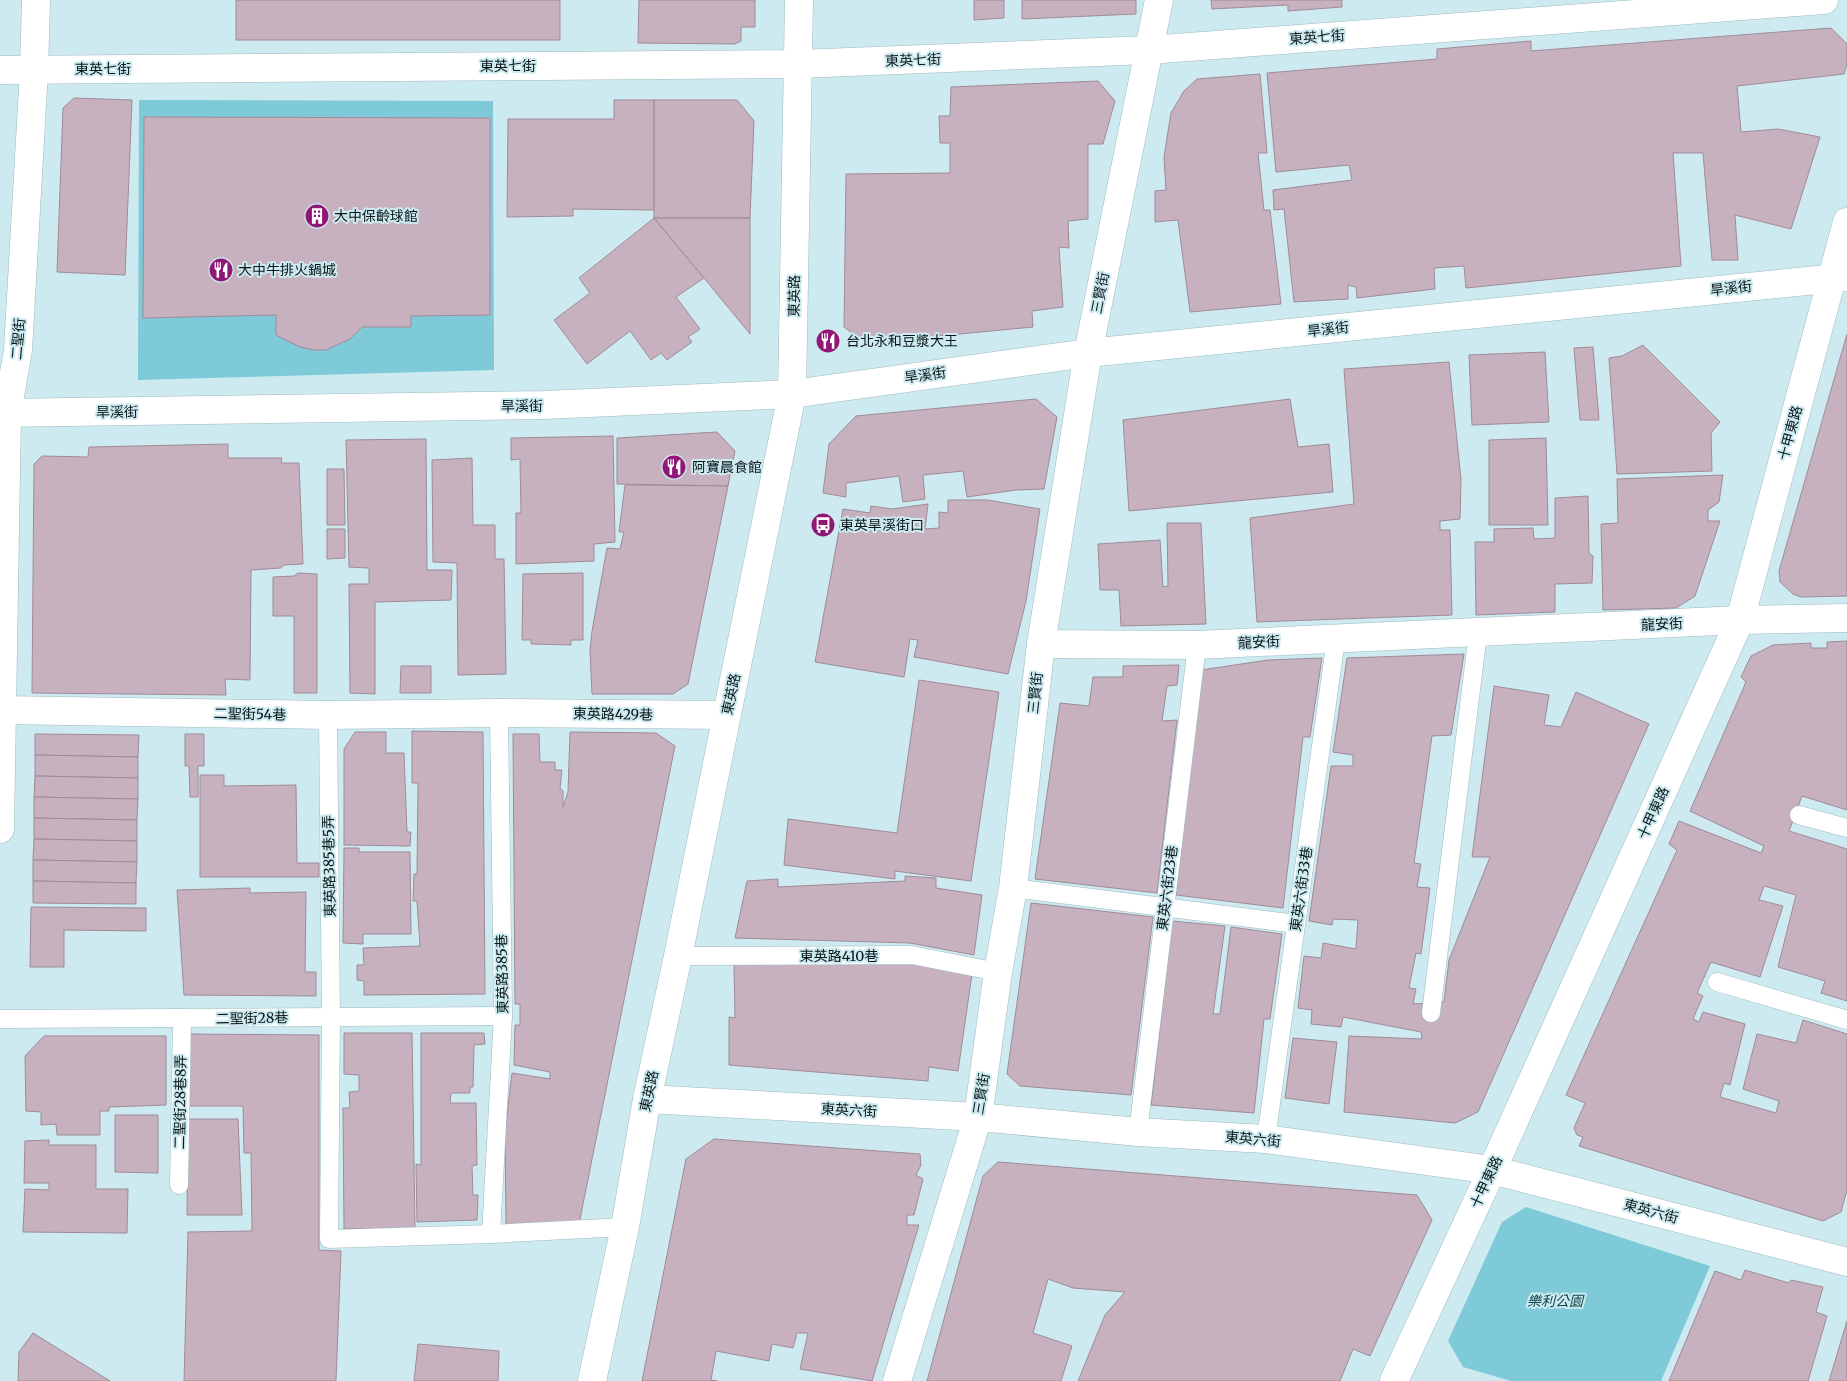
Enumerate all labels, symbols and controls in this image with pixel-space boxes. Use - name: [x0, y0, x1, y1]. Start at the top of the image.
- street label: 東英七街: [1288, 26, 1346, 48]
- street label: 東英七街: [885, 50, 941, 70]
- street label: 東英七街: [480, 57, 536, 75]
- street label: 東英七街: [75, 60, 131, 78]
- building icon: 大中保齡球館: [304, 203, 330, 229]
- place label: 大中保齡球館: [334, 207, 418, 225]
- restaurant icon: 大中牛排火鍋城: [208, 257, 234, 283]
- place label: 大中牛排火鍋城: [238, 261, 336, 279]
- street label: 三賢街: [1087, 271, 1113, 315]
- street label: 東英路: [785, 275, 803, 317]
- street label: 旱溪街: [1709, 277, 1753, 299]
- street label: 二聖街: [7, 317, 29, 361]
- street label: 旱溪街: [1306, 318, 1350, 340]
- restaurant icon: 台北永和豆漿大王: [815, 328, 841, 354]
- place label: 台北永和豆漿大王: [846, 332, 958, 350]
- street label: 旱溪街: [903, 363, 947, 387]
- street label: 旱溪街: [501, 397, 543, 415]
- street label: 旱溪街: [96, 403, 138, 421]
- street label: 十甲東路: [1774, 404, 1806, 462]
- restaurant icon: 阿寶晨食館: [661, 454, 687, 480]
- place label: 阿寶晨食館: [692, 458, 762, 476]
- bus stop icon: 東英旱溪街口: [810, 512, 836, 538]
- place label: 東英旱溪街口: [840, 516, 924, 534]
- street label: 龍安街: [1641, 614, 1683, 634]
- street label: 龍安街: [1238, 632, 1280, 652]
- street label: 三賢街: [1024, 671, 1046, 715]
- street label: 東英路: [718, 672, 744, 716]
- street label: 二聖街54巷: [214, 704, 286, 724]
- street label: 東英路429巷: [573, 704, 653, 724]
- street label: 十甲東路: [1633, 784, 1673, 842]
- street label: 東英路385巷5弄: [319, 815, 339, 917]
- street label: 東英六街23巷: [1153, 844, 1181, 932]
- street label: 東英六街33巷: [1286, 845, 1316, 933]
- street label: 東英路385巷: [492, 934, 512, 1014]
- street label: 東英路410巷: [800, 947, 878, 965]
- street label: 二聖街28巷: [216, 1008, 288, 1028]
- street label: 二聖街28巷8弄: [170, 1054, 190, 1150]
- street label: 東英路: [636, 1069, 662, 1113]
- street label: 三賢街: [969, 1072, 993, 1116]
- street label: 東英六街: [821, 1100, 877, 1120]
- street label: 東英六街: [1224, 1128, 1282, 1150]
- street label: 十甲東路: [1466, 1153, 1506, 1211]
- street label: 東英六街: [1622, 1195, 1680, 1227]
- park label: 樂利公園: [1527, 1292, 1585, 1310]

